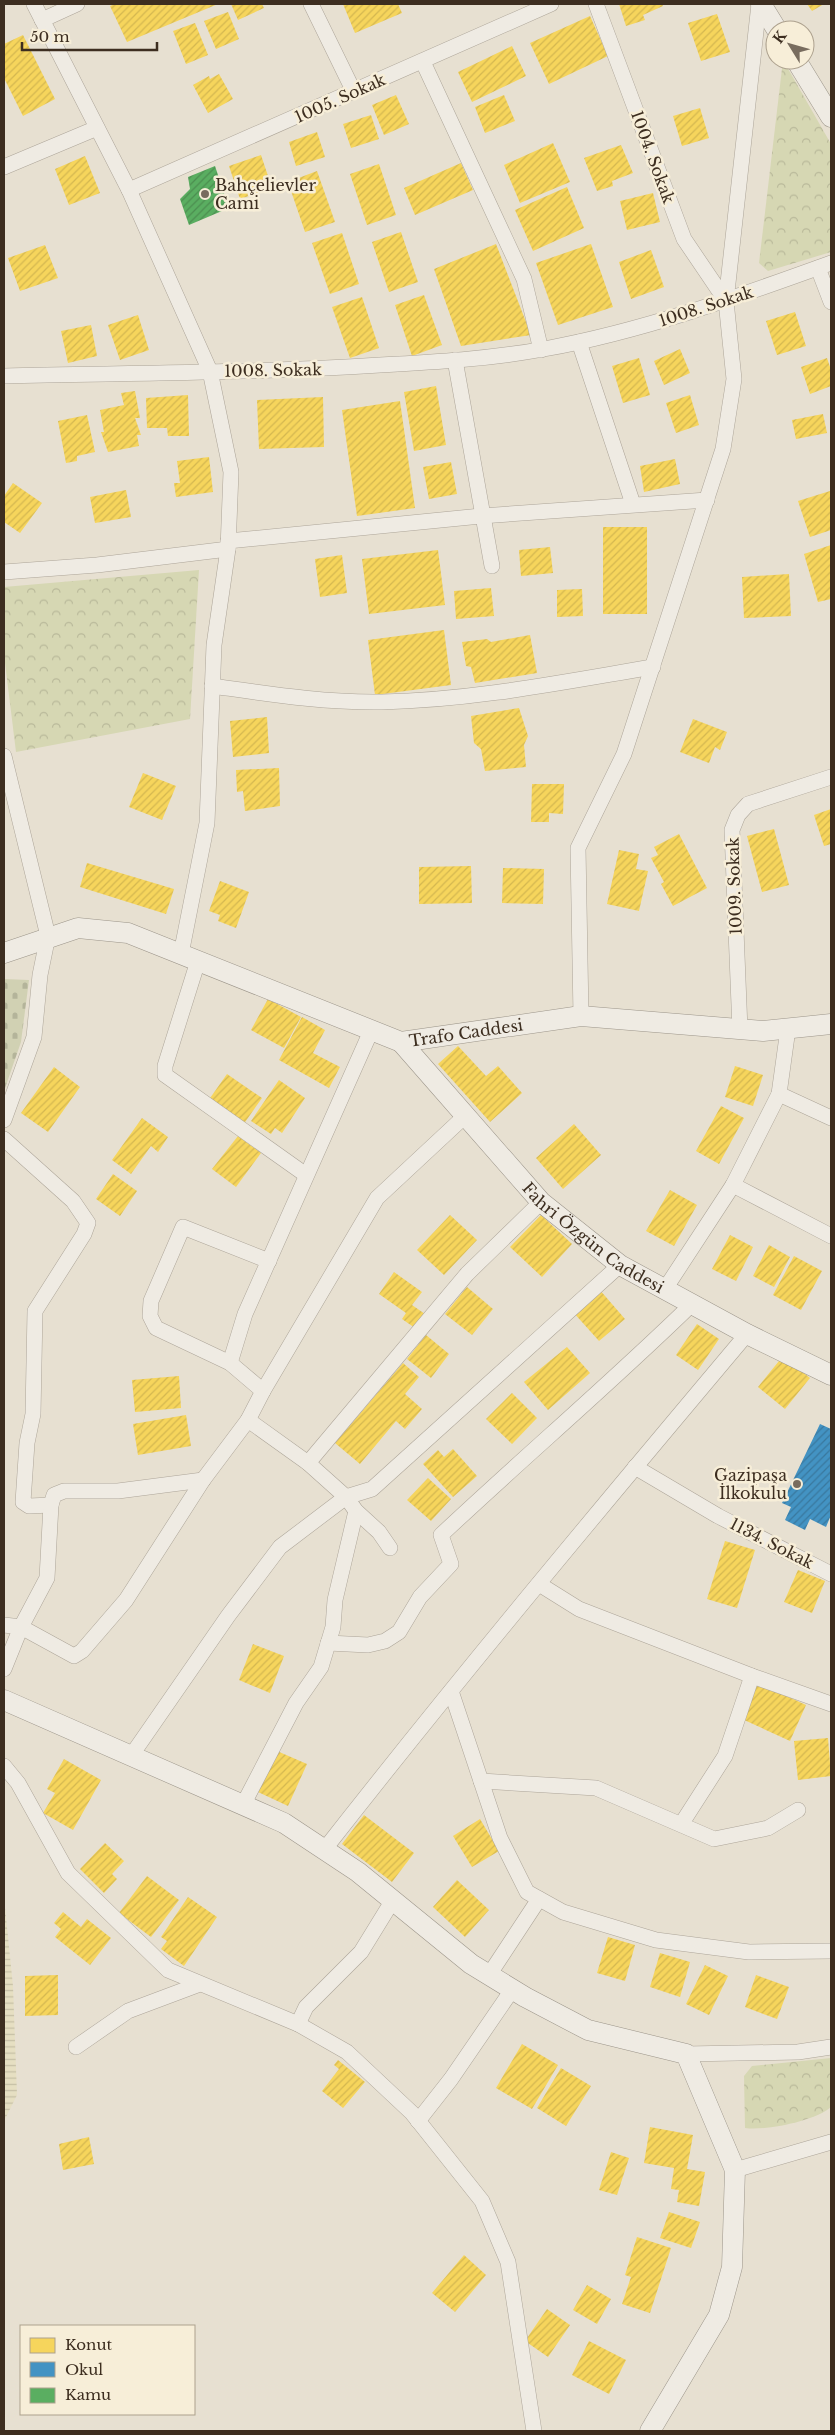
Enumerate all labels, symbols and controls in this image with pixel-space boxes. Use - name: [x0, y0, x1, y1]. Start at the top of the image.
- scale bar: [22, 20, 158, 52]
- north arrow: [765, 20, 815, 70]
- text: 50 m: [30, 27, 70, 46]
- text: K: [769, 27, 791, 47]
- street label: 1005. Sokak: [292, 69, 389, 127]
- street label: 1004. Sokak: [627, 108, 679, 206]
- place label: Bahçelievler Cami: [215, 175, 316, 213]
- marker: Bahçelievler Cami: [199, 188, 211, 200]
- street label: 1008. Sokak: [656, 281, 756, 331]
- street label: 1008. Sokak: [224, 359, 322, 381]
- street label: 1009. Sokak: [722, 837, 746, 935]
- street label: Trafo Caddesi: [408, 1014, 525, 1051]
- street label: Fahri Özgün Caddesi: [518, 1178, 668, 1297]
- place label: Gazipaşa İlkokulu: [714, 1465, 787, 1503]
- marker: Gazipaşa İlkokulu: [791, 1478, 803, 1490]
- street label: 1134. Sokak: [727, 1513, 818, 1573]
- legend: [20, 2325, 195, 2415]
- text: Konut: [65, 2335, 112, 2354]
- text: Okul: [65, 2360, 103, 2379]
- text: Kamu: [65, 2385, 111, 2404]

